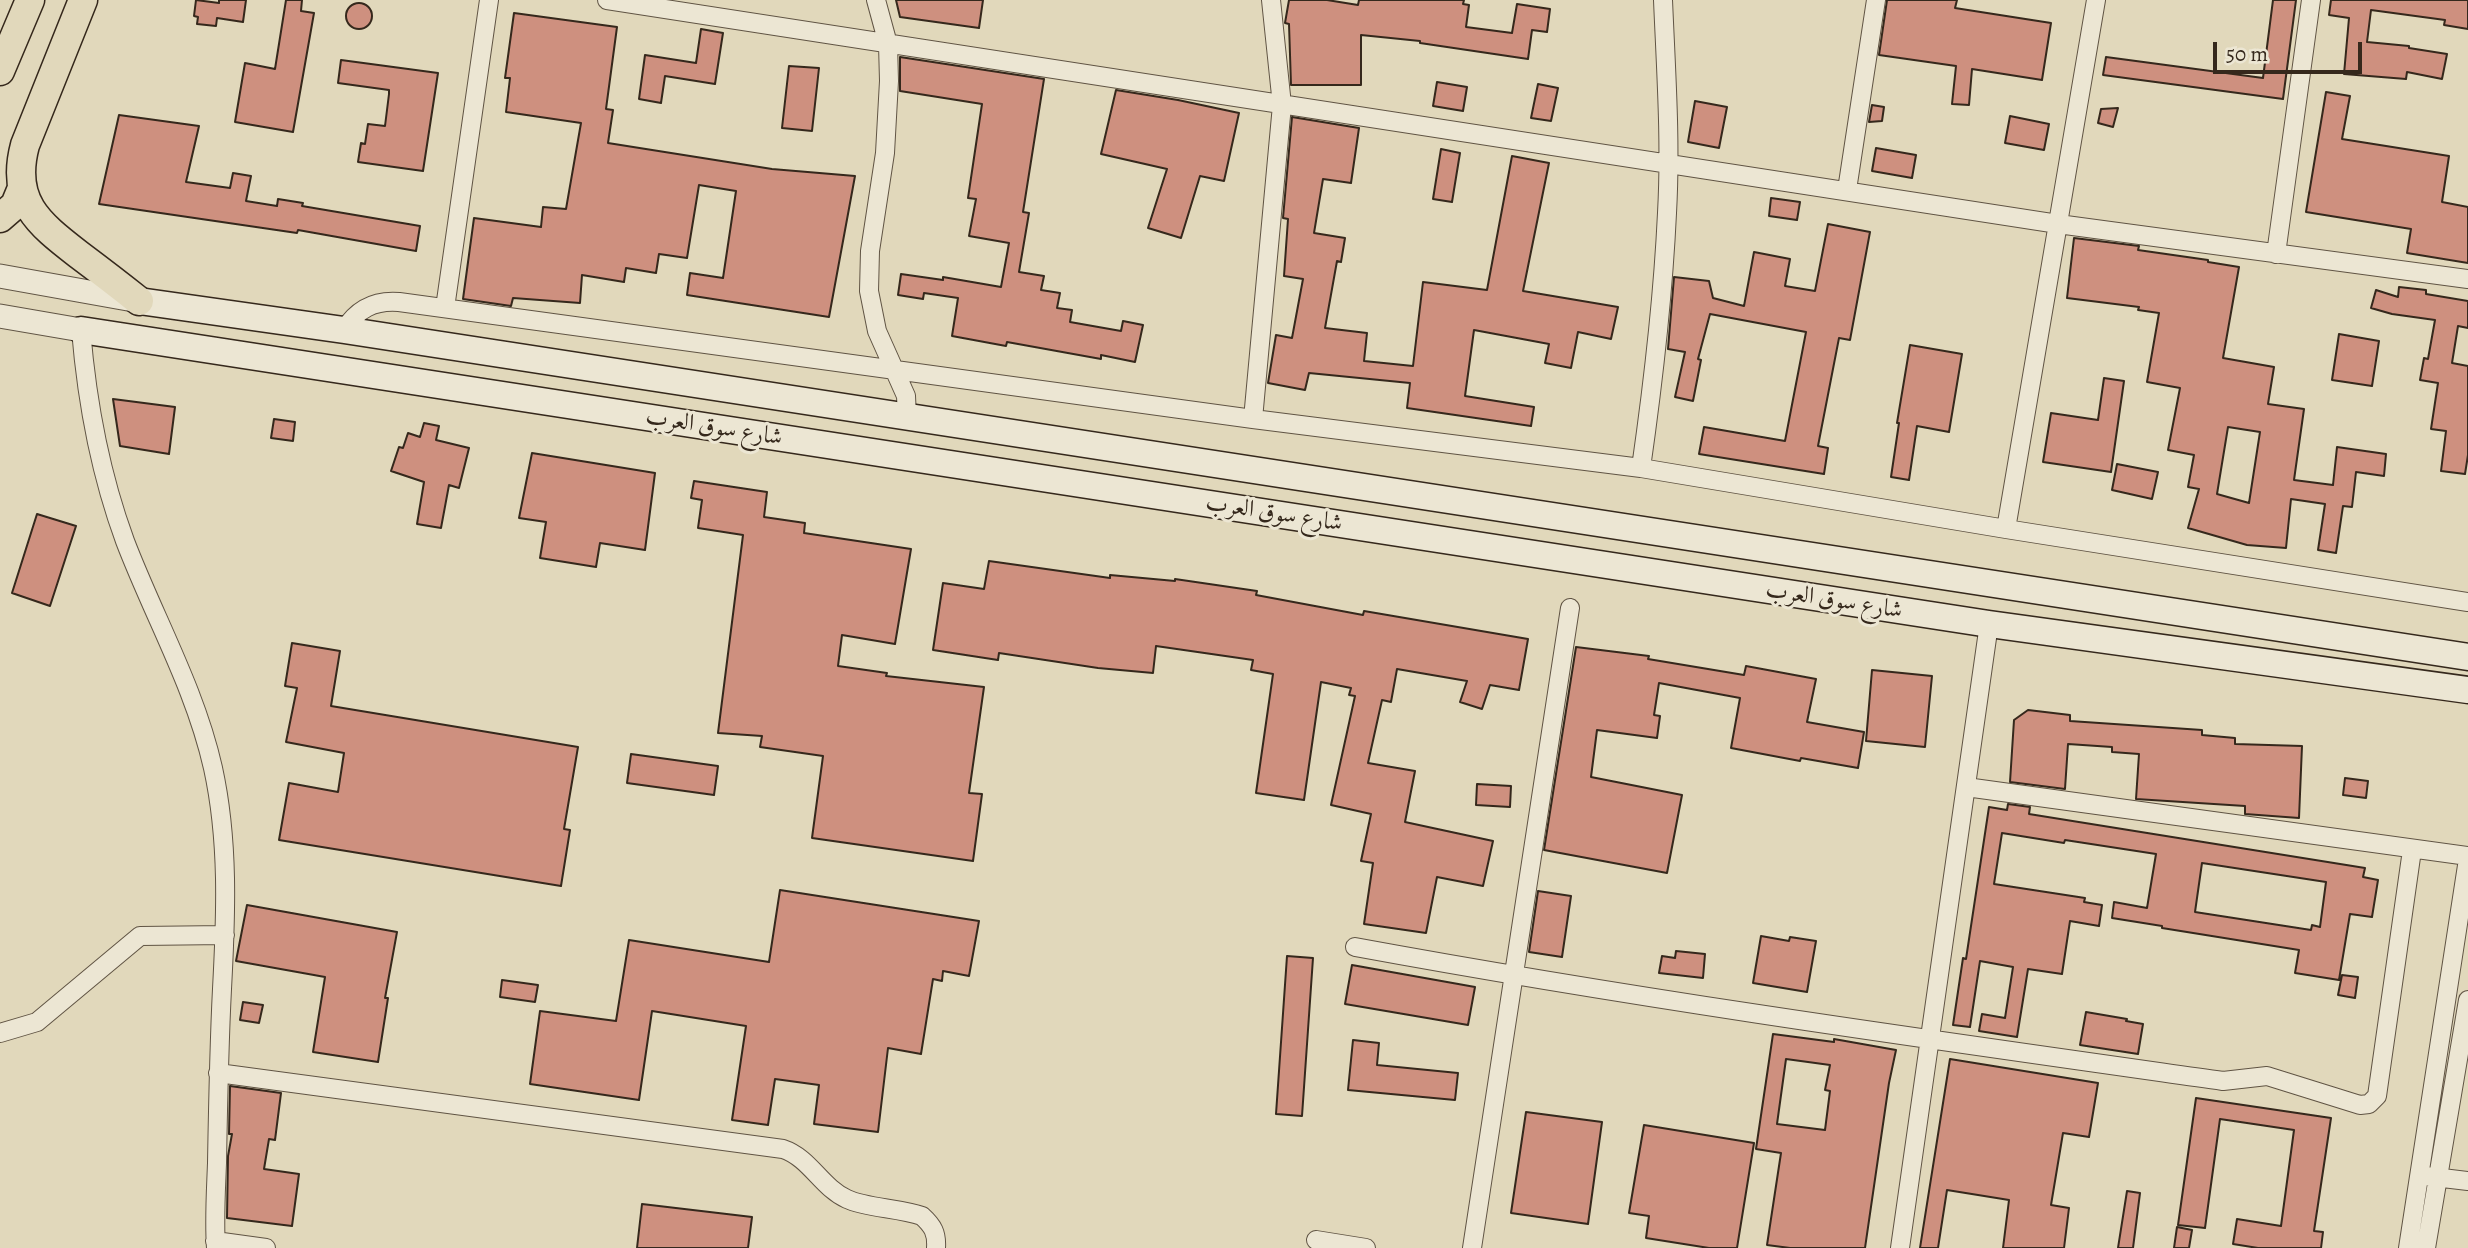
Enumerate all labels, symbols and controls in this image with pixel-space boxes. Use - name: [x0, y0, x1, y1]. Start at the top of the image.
- scale bar: [2216, 28, 2365, 72]
- text: 50 m: [2226, 40, 2268, 68]
- street label: شارع سوق العرب: [643, 403, 785, 453]
- street label: شارع سوق العرب: [1203, 489, 1345, 539]
- street label: شارع سوق العرب: [1763, 576, 1905, 626]

